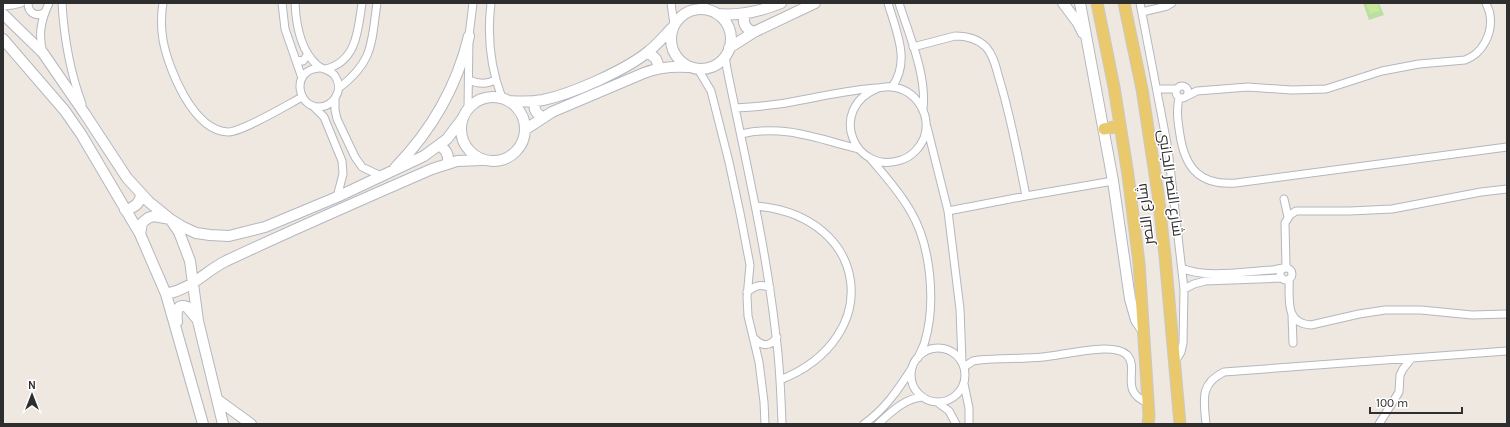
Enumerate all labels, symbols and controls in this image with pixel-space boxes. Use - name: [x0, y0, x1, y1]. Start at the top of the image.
- street label: شارع النصر الجانبى: [1153, 128, 1187, 238]
- street label: شارع النصر: [1132, 182, 1160, 247]
- north arrow: [12, 375, 52, 415]
- text: N: [28, 379, 36, 392]
- scale bar: [1370, 389, 1462, 415]
- text: 100 m: [1376, 396, 1408, 410]

